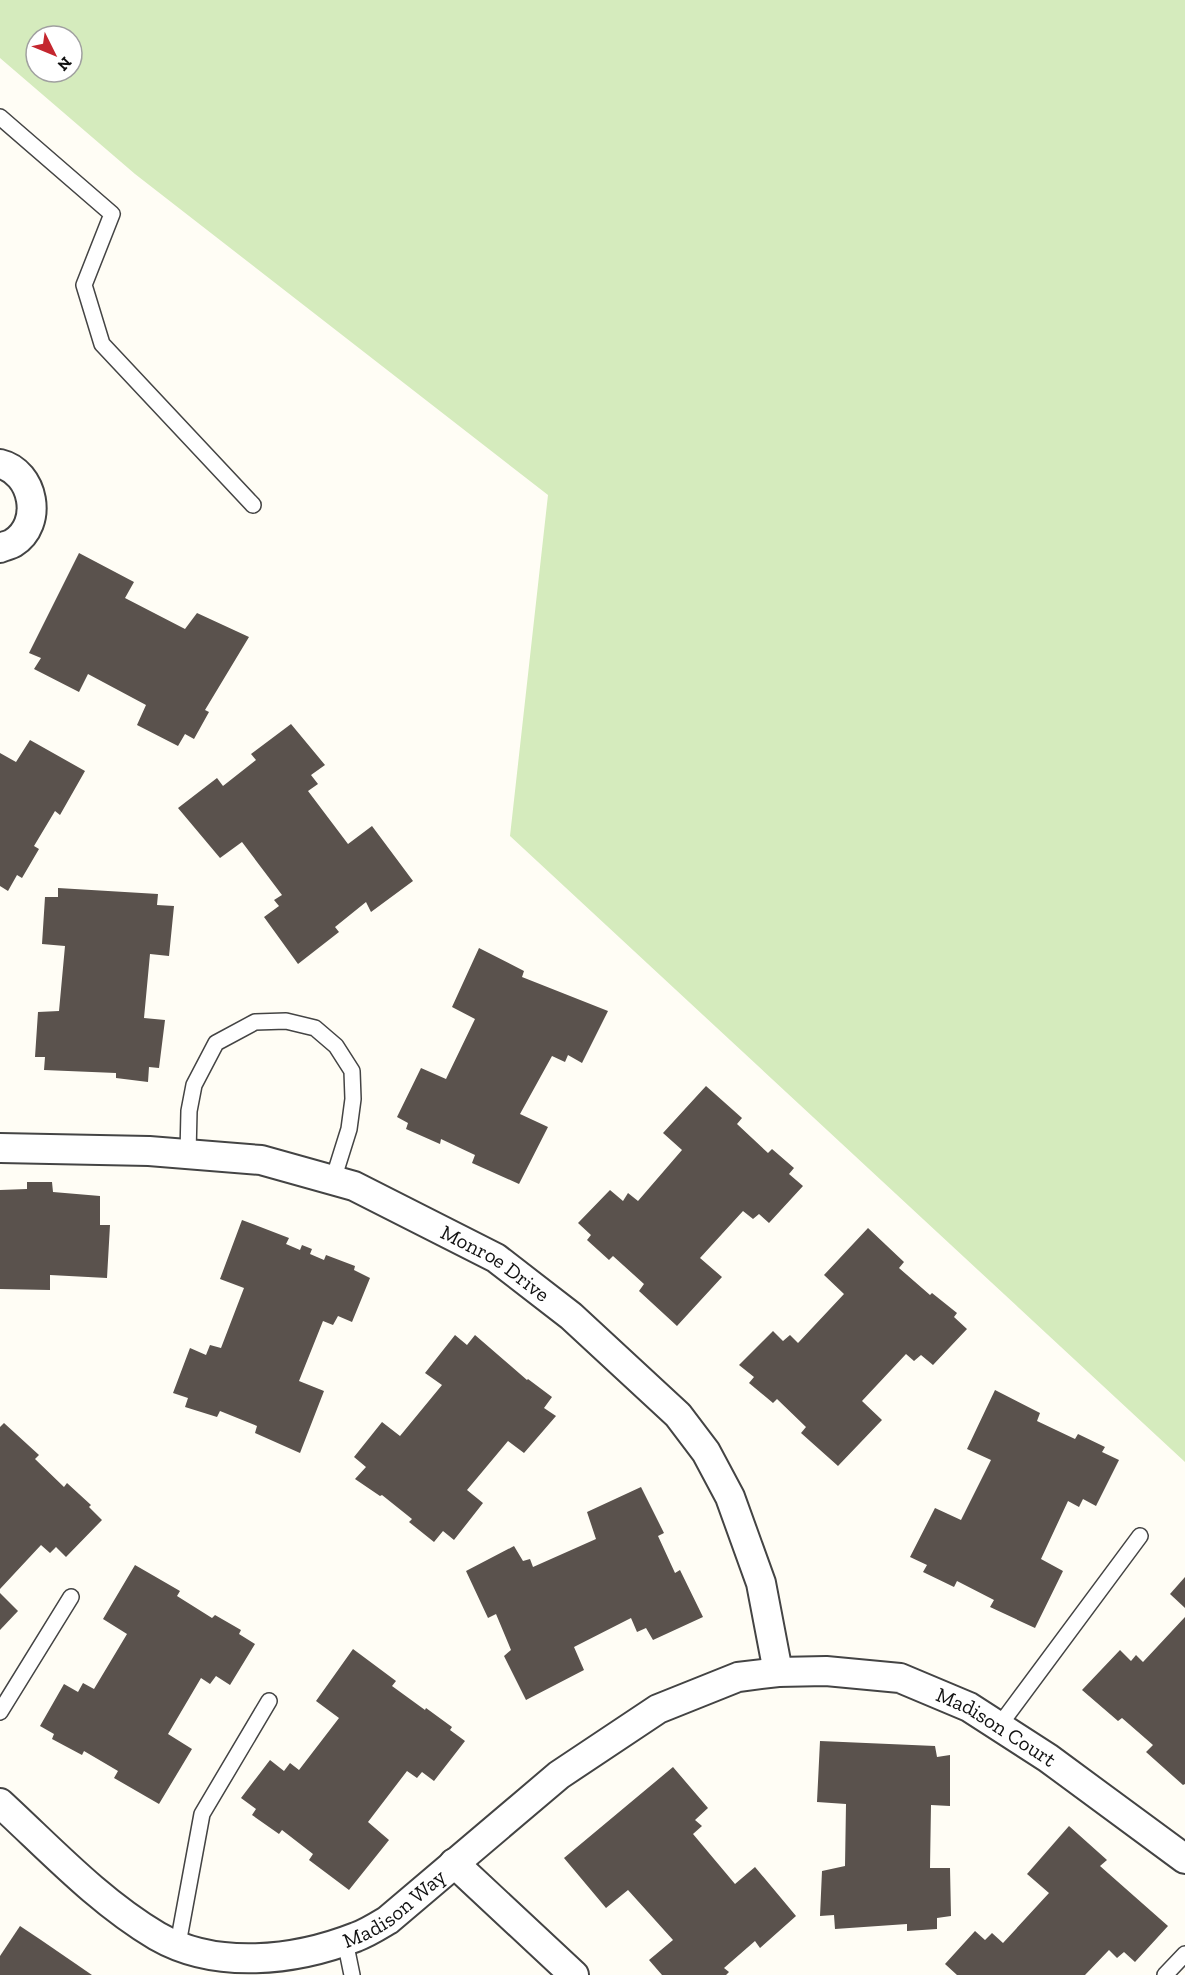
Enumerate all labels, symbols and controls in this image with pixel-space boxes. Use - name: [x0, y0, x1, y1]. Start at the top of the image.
- north arrow: [24, 24, 84, 84]
- text: N: [54, 53, 76, 75]
- street label: Monroe Drive: [437, 1219, 555, 1307]
- street label: Madison Court: [933, 1682, 1061, 1772]
- street label: Madison Way: [339, 1864, 451, 1953]

